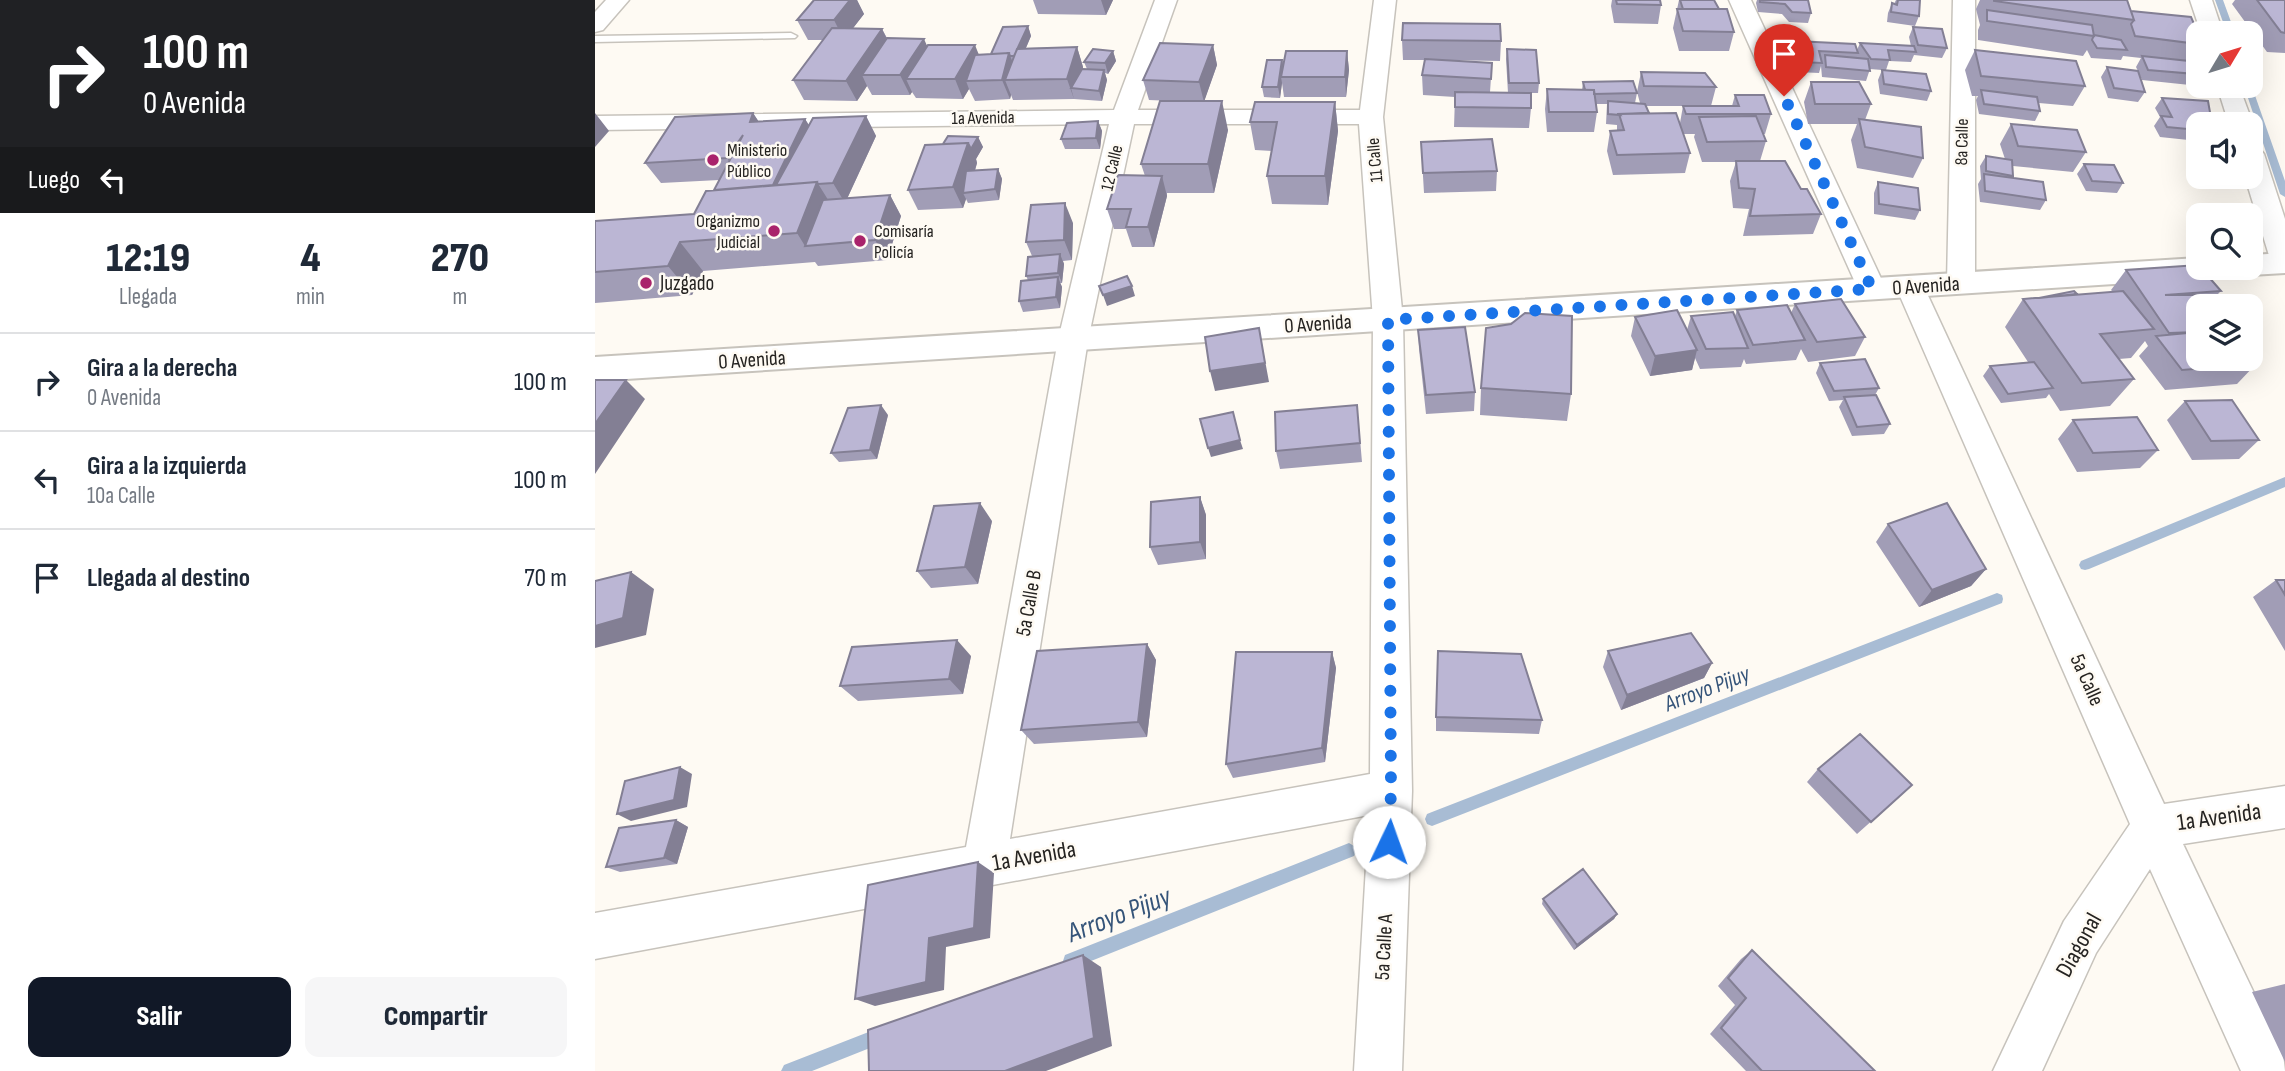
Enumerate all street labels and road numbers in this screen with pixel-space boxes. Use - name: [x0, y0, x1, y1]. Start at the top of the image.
- street label: 1a Avenida: [951, 107, 1015, 129]
- street label: 8a Calle: [1951, 118, 1973, 166]
- street label: 11 Calle: [1363, 137, 1387, 183]
- street label: 12 Calle: [1097, 143, 1127, 193]
- street label: 0 Avenida: [1891, 271, 1961, 301]
- street label: 0 Avenida: [1283, 309, 1353, 339]
- street label: 0 Avenida: [717, 345, 787, 375]
- street label: 5a Calle B: [1011, 568, 1047, 638]
- street label: 5a Calle: [2065, 650, 2109, 710]
- street label: 1a Avenida: [2175, 797, 2263, 837]
- street label: 1a Avenida: [990, 834, 1078, 878]
- street label: Diagonal: [2050, 908, 2108, 982]
- street label: 5a Calle A: [1370, 912, 1398, 981]

